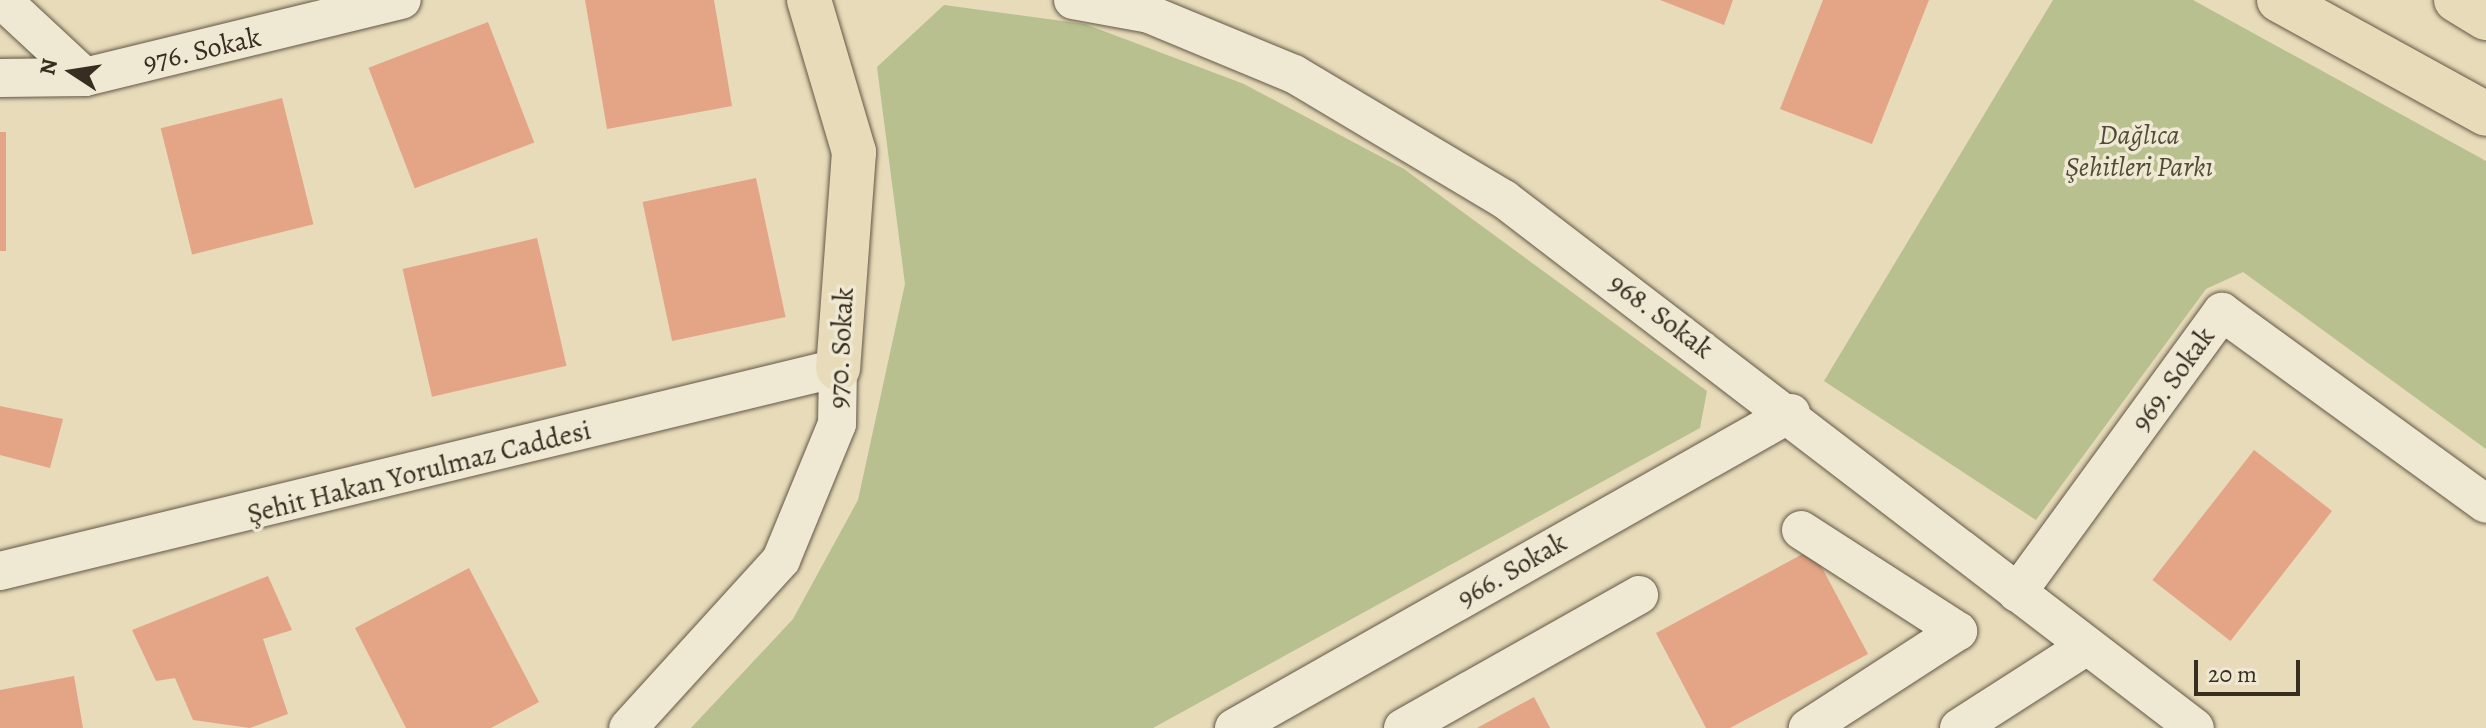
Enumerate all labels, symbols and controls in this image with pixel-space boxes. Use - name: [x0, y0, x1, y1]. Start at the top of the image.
- street label: 976. Sokak: [140, 20, 264, 80]
- north arrow: [32, 32, 112, 112]
- text: N: [32, 56, 65, 78]
- park label: Dağlıca Şehitleri Parkı: [2065, 118, 2213, 184]
- street label: 968. Sokak: [1602, 266, 1720, 366]
- street label: 970. Sokak: [821, 286, 861, 410]
- street label: 969. Sokak: [2124, 320, 2222, 438]
- street label: Şehit Hakan Yorulmaz Caddesi: [244, 413, 594, 531]
- street label: 966. Sokak: [1451, 525, 1573, 615]
- scale bar: [2198, 644, 2304, 694]
- text: 20 m: [2208, 658, 2257, 690]

